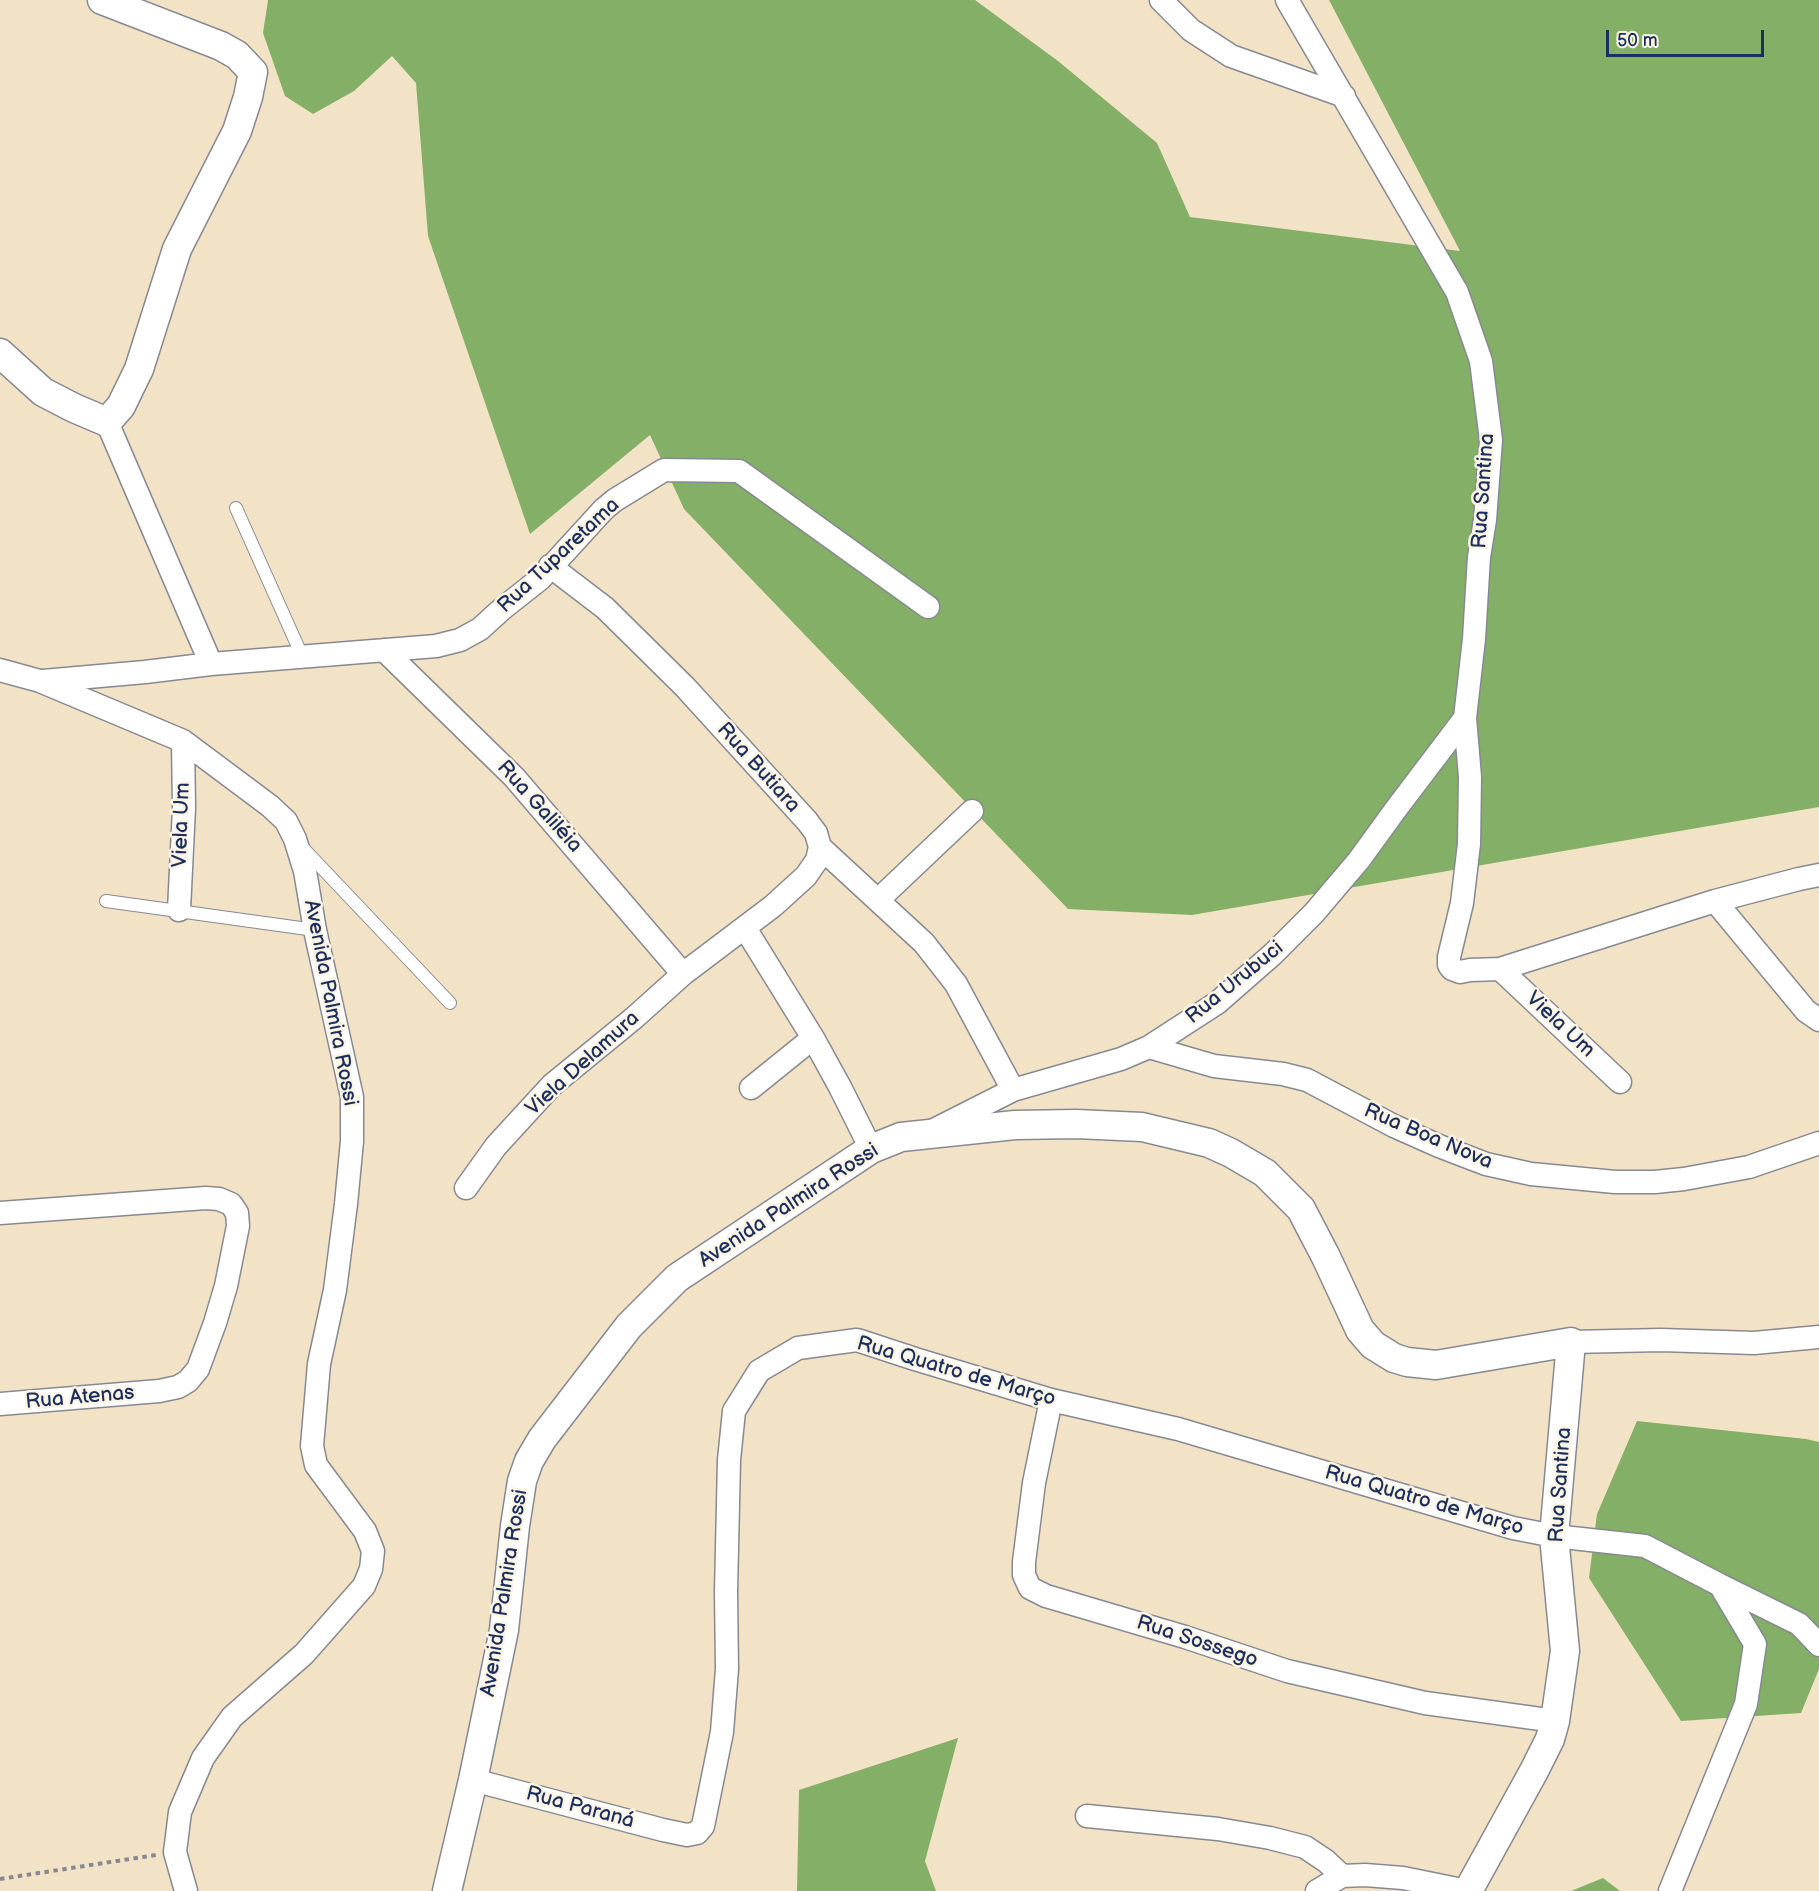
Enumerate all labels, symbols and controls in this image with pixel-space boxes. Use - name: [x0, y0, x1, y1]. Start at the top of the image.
- scale bar: [1609, 18, 1766, 56]
- text: 50 m: [1617, 30, 1658, 51]
- street label: Rua Santina: [1467, 432, 1501, 550]
- street label: Rua Tuparetama: [493, 493, 625, 619]
- street label: Rua Butiara: [711, 718, 805, 818]
- street label: Rua Galiléia: [491, 756, 587, 858]
- street label: Viela Um: [168, 782, 196, 868]
- street label: Avenida Palmira Rossi: [298, 898, 362, 1108]
- street label: Rua Urubuci: [1181, 936, 1289, 1030]
- street label: Viela Um: [1520, 987, 1600, 1063]
- street label: Viela Delamura: [521, 1006, 645, 1122]
- street label: Rua Boa Nova: [1360, 1099, 1496, 1175]
- street label: Avenida Palmira Rossi: [694, 1138, 884, 1274]
- street label: Rua Quatro de Março: [854, 1332, 1058, 1412]
- street label: Rua Atenas: [24, 1381, 136, 1415]
- street label: Rua Santina: [1544, 1426, 1578, 1544]
- street label: Rua Quatro de Março: [1322, 1461, 1526, 1541]
- street label: Avenida Palmira Rossi: [476, 1488, 534, 1698]
- street label: Rua Sossego: [1133, 1611, 1261, 1673]
- street label: Rua Paraná: [523, 1781, 637, 1835]

